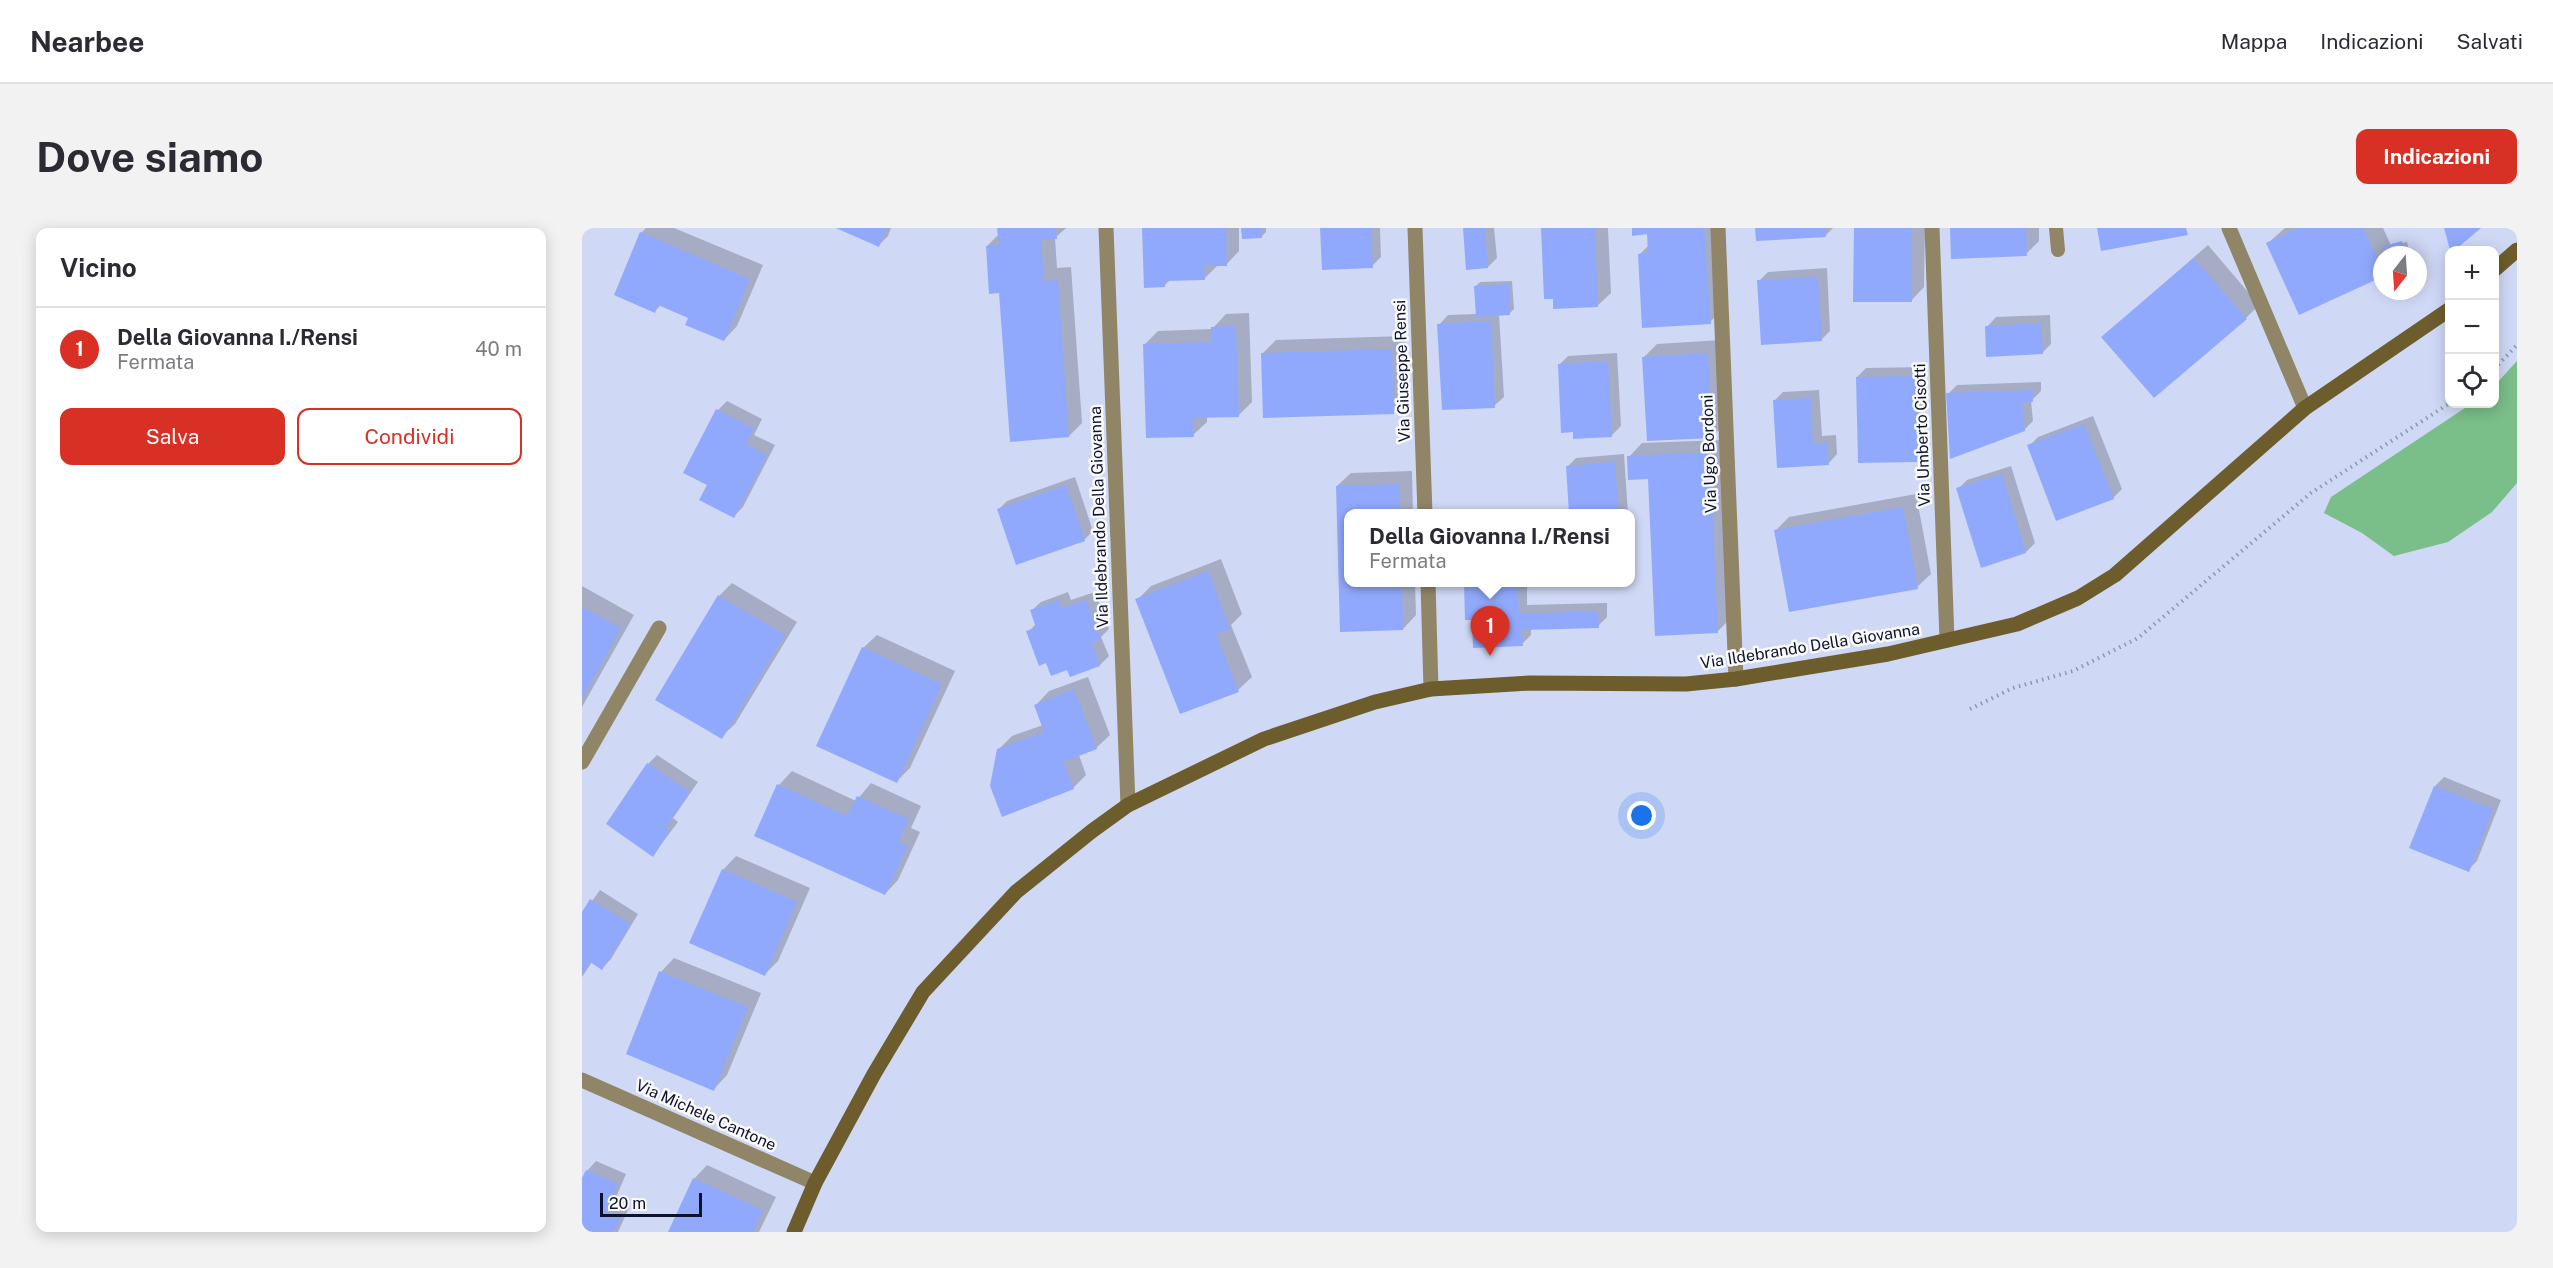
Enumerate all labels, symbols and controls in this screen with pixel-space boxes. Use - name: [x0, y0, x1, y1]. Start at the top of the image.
- text: Nearbee: [30, 25, 144, 58]
- text: Mappa: [2221, 29, 2287, 54]
- text: Indicazioni: [2320, 29, 2424, 54]
- text: Salvati: [2457, 29, 2523, 54]
- button: Indicazioni: [2356, 129, 2517, 184]
- text: Dove siamo: [36, 132, 263, 181]
- north arrow: [2373, 246, 2427, 300]
- map controls: [2445, 246, 2499, 408]
- button: +: [2445, 246, 2499, 300]
- text: Vicino: [60, 252, 137, 283]
- street label: Via Giuseppe Rensi: [1390, 300, 1414, 442]
- button: −: [2445, 300, 2499, 354]
- text: Della Giovanna I./Rensi: [117, 324, 358, 350]
- text: 1: [75, 337, 84, 361]
- text: 40 m: [475, 337, 522, 361]
- text: Fermata: [117, 350, 194, 374]
- button: locate: [2445, 354, 2499, 408]
- street label: Via Umberto Cisotti: [1910, 363, 1934, 507]
- street label: Via Ugo Bordoni: [1697, 394, 1721, 514]
- street label: Via Ildebrando Della Giovanna: [1086, 406, 1112, 628]
- button: Salva: [60, 408, 285, 465]
- button: Condividi: [297, 408, 522, 465]
- popup: [1344, 509, 1635, 587]
- text: Della Giovanna I./Rensi: [1369, 523, 1610, 549]
- text: Fermata: [1369, 549, 1446, 573]
- pin: 1: [1470, 606, 1510, 656]
- street label: Via Ildebrando Della Giovanna: [1699, 619, 1921, 673]
- your location: [1627, 801, 1656, 830]
- street label: Via Michele Cantone: [633, 1075, 779, 1155]
- scale bar: [600, 1190, 702, 1218]
- text: 20 m: [609, 1194, 646, 1213]

